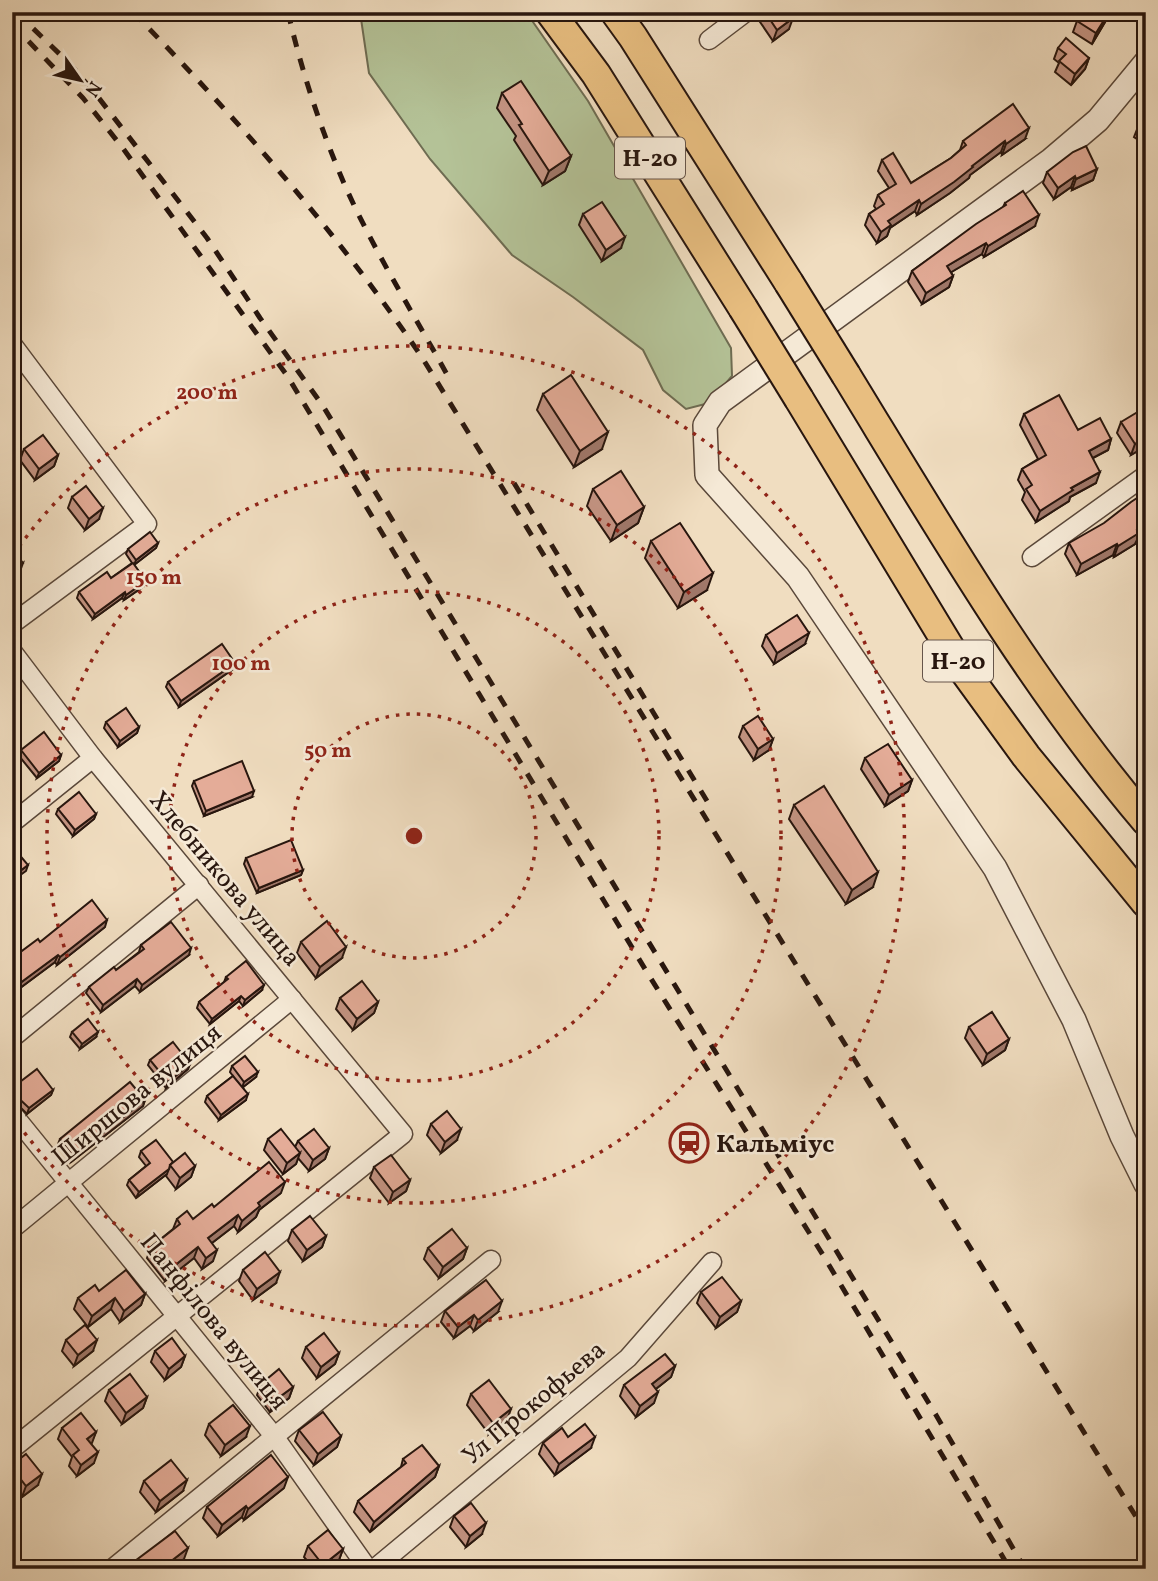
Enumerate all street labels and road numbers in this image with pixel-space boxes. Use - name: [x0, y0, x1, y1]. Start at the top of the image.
- road number: Н-20: [615, 138, 685, 178]
- road number: Н-20: [923, 640, 993, 682]
- street label: Хлебникова улица: [140, 784, 309, 975]
- street label: Ширшова вулиця: [45, 1016, 230, 1175]
- street label: Панфілова вулиця: [131, 1226, 296, 1419]
- street label: Ул Прокофьева: [455, 1333, 614, 1474]

